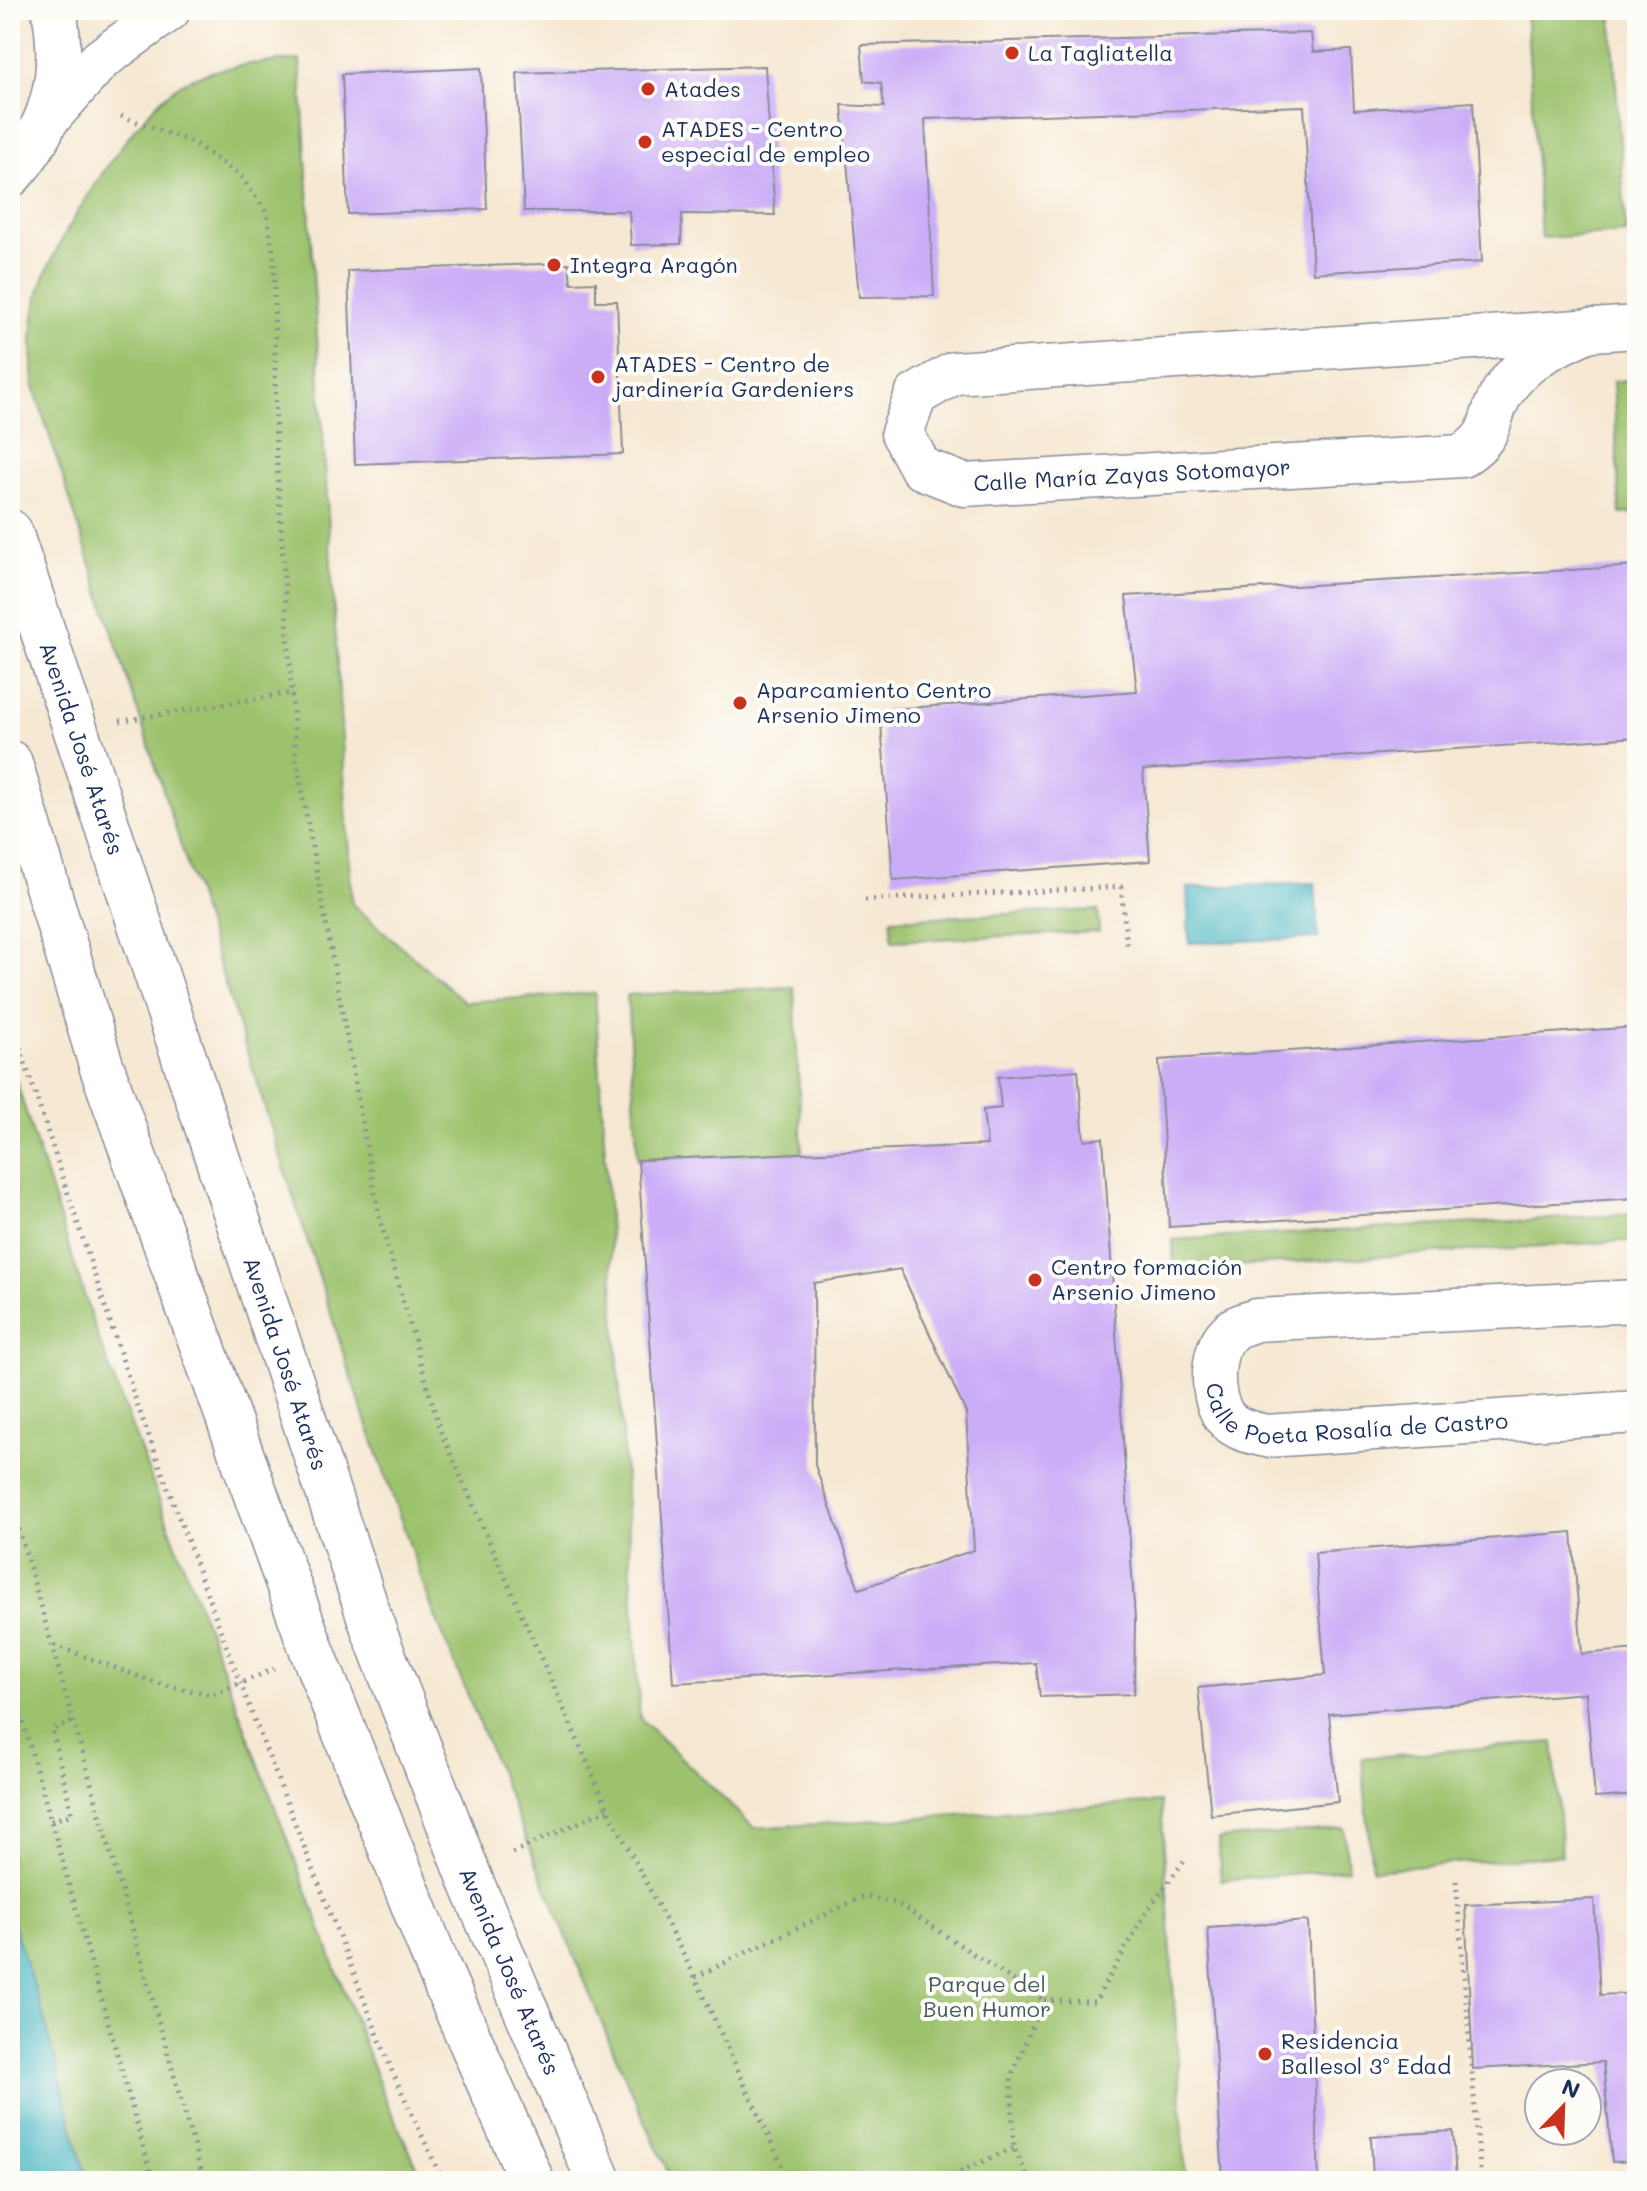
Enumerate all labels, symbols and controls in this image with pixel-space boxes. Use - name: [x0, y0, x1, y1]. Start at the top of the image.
- place label: La Tagliatella: [1028, 38, 1173, 67]
- marker: La Tagliatella: [1003, 44, 1021, 62]
- place label: Atades: [664, 74, 741, 103]
- marker: Atades: [639, 80, 657, 98]
- place label: ATADES - Centro especial de empleo: [661, 114, 870, 168]
- marker: ATADES - Centro especial de empleo: [636, 133, 654, 151]
- place label: Integra Aragón: [570, 250, 738, 279]
- marker: Integra Aragón: [545, 256, 563, 274]
- place label: ATADES - Centro de jardinería Gardeniers: [612, 349, 854, 403]
- marker: ATADES - Centro de jardinería Gardeniers: [589, 368, 607, 386]
- street label: Calle María Zayas Sotomayor: [973, 452, 1291, 497]
- street label: Avenida José Atarés: [33, 638, 131, 859]
- place label: Aparcamiento Centro Arsenio Jimeno: [756, 675, 991, 729]
- marker: Aparcamiento Centro Arsenio Jimeno: [731, 694, 749, 712]
- place label: Centro formación Arsenio Jimeno: [1051, 1252, 1242, 1306]
- street label: Avenida José Atarés: [237, 1253, 335, 1474]
- marker: Centro formación Arsenio Jimeno: [1026, 1271, 1044, 1289]
- street label: Calle Poeta Rosalía de Castro: [1200, 1381, 1509, 1451]
- street label: Avenida José Atarés: [453, 1863, 567, 2079]
- park label: Parque del Buen Humor: [923, 1969, 1051, 2023]
- place label: Residencia Ballesol 3º Edad: [1281, 2026, 1451, 2080]
- marker: Residencia Ballesol 3º Edad: [1256, 2045, 1274, 2063]
- north arrow: [1523, 2067, 1603, 2147]
- text: N: [1558, 2072, 1584, 2105]

